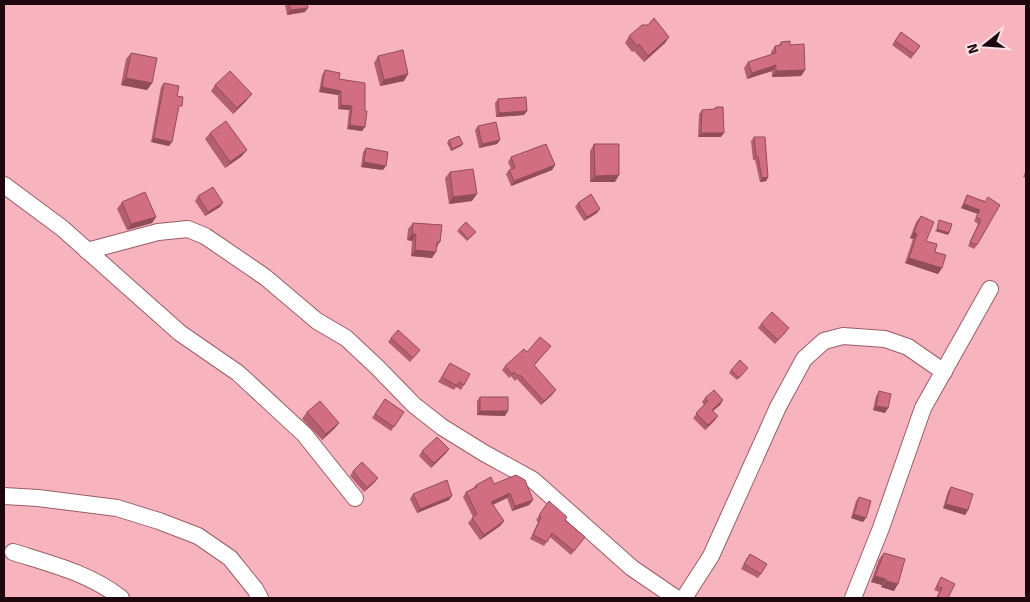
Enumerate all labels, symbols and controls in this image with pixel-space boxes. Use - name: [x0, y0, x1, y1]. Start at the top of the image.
- north arrow: [960, 20, 1010, 70]
- text: N: [963, 42, 983, 56]

